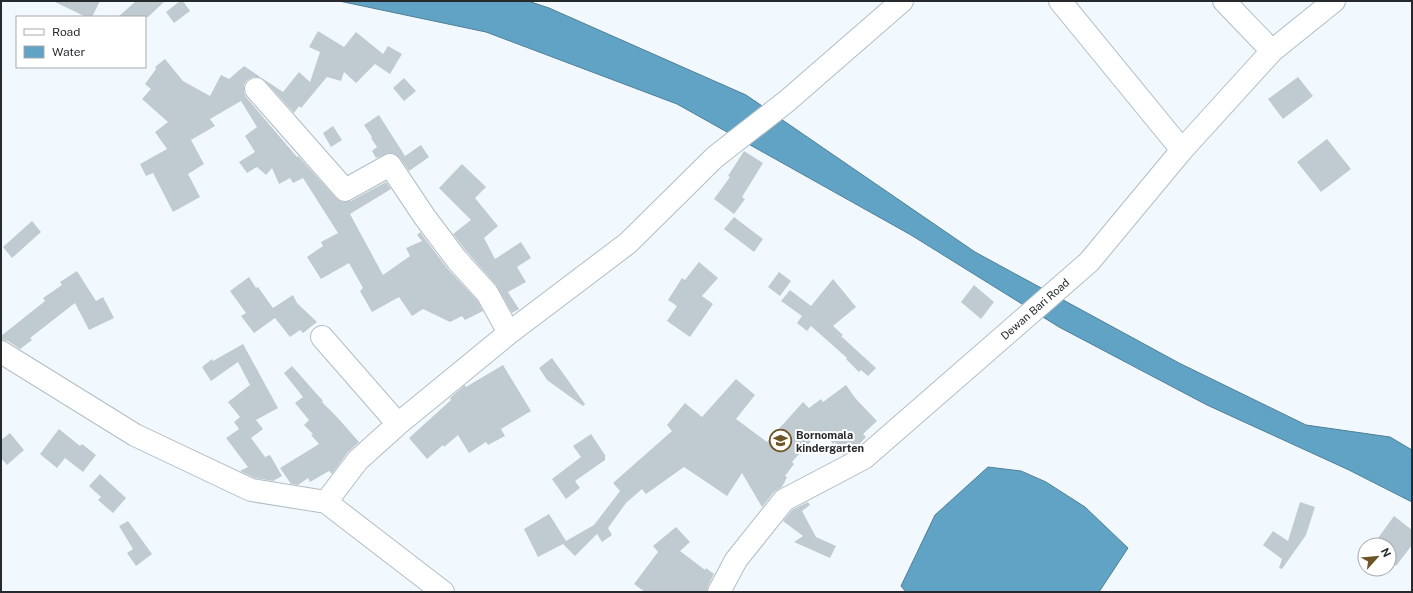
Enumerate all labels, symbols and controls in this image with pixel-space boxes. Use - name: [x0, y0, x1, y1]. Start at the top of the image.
- legend: [16, 16, 146, 68]
- text: Road: [52, 25, 80, 39]
- text: Water: [52, 45, 86, 59]
- street label: Dewan Bari Road: [998, 276, 1072, 342]
- school or university icon: Bornomala kindergarten: [767, 428, 793, 454]
- place label: Bornomala kindergarten: [796, 429, 864, 454]
- north arrow: [1357, 537, 1397, 577]
- text: N: [1379, 546, 1393, 559]

